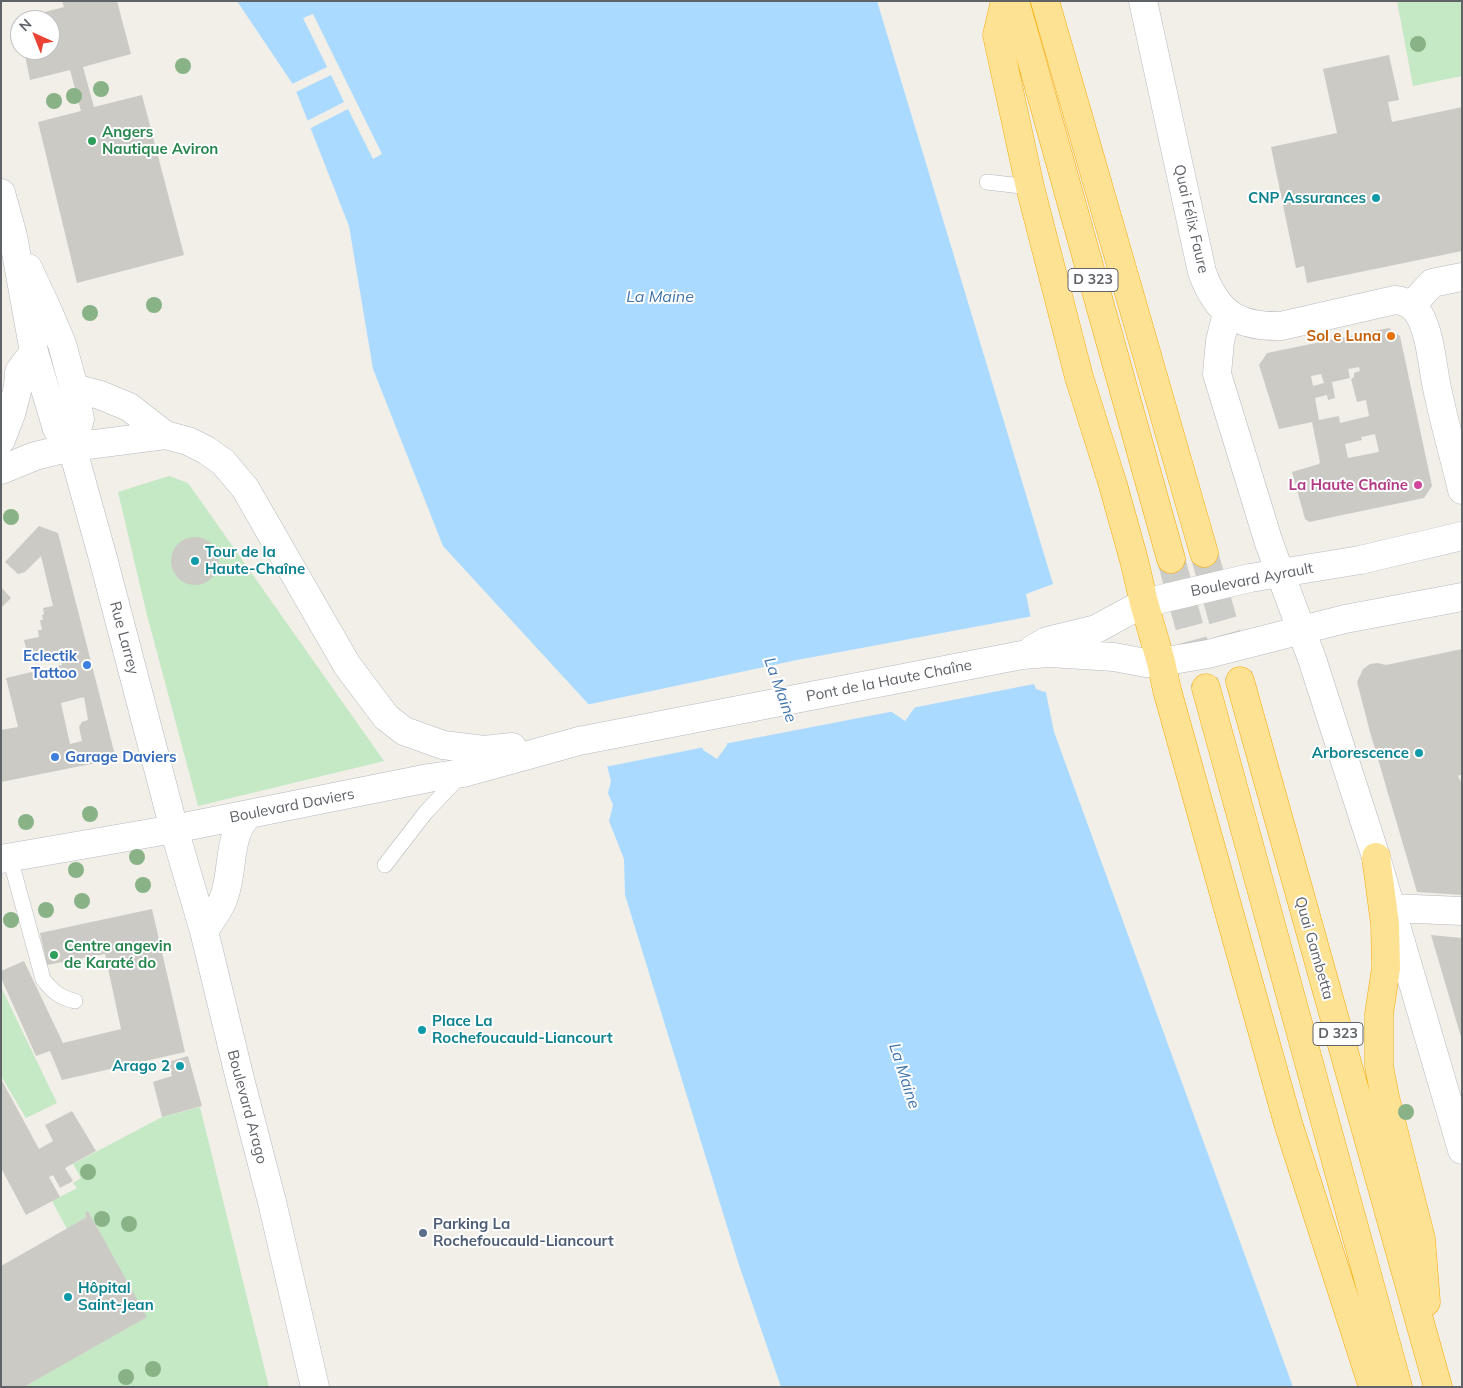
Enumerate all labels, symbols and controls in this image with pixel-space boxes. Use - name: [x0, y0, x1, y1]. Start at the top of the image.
- north arrow: [10, 10, 60, 60]
- text: N: [15, 15, 35, 35]
- place label: Angers Nautique Aviron: [102, 123, 218, 158]
- marker: Angers Nautique Aviron: [86, 135, 98, 147]
- street label: Quai Félix Faure: [1170, 163, 1212, 275]
- place label: CNP Assurances: [1248, 189, 1366, 207]
- marker: CNP Assurances: [1370, 192, 1382, 204]
- road number: D 323: [1068, 268, 1118, 292]
- water label: La Maine: [626, 287, 694, 307]
- place label: Sol e Luna: [1307, 327, 1381, 345]
- marker: Sol e Luna: [1385, 330, 1397, 342]
- place label: La Haute Chaîne: [1289, 476, 1408, 494]
- marker: La Haute Chaîne: [1412, 479, 1424, 491]
- place label: Tour de la Haute-Chaîne: [205, 543, 305, 578]
- marker: Tour de la Haute-Chaîne: [189, 555, 201, 567]
- street label: Boulevard Ayrault: [1189, 559, 1315, 601]
- street label: Rue Larrey: [106, 599, 142, 677]
- place label: Eclectik Tattoo: [23, 647, 77, 682]
- water label: La Maine: [759, 655, 801, 725]
- street label: Pont de la Haute Chaîne: [805, 656, 973, 706]
- marker: Eclectik Tattoo: [81, 659, 93, 671]
- place label: Arborescence: [1312, 744, 1409, 762]
- marker: Arborescence: [1413, 747, 1425, 759]
- place label: Garage Daviers: [65, 748, 176, 766]
- marker: Garage Daviers: [49, 751, 61, 763]
- street label: Boulevard Daviers: [228, 785, 356, 827]
- street label: Quai Gambetta: [1291, 894, 1337, 1002]
- place label: Centre angevin de Karaté do: [64, 937, 172, 972]
- marker: Centre angevin de Karaté do: [48, 949, 60, 961]
- place label: Place La Rochefoucauld-Liancourt: [432, 1012, 613, 1047]
- road number: D 323: [1313, 1022, 1363, 1046]
- marker: Place La Rochefoucauld-Liancourt: [416, 1024, 428, 1036]
- water label: La Maine: [884, 1041, 924, 1111]
- street label: Boulevard Arago: [223, 1048, 271, 1166]
- place label: Arago 2: [112, 1057, 170, 1075]
- marker: Arago 2: [174, 1060, 186, 1072]
- place label: Parking La Rochefoucauld-Liancourt: [433, 1215, 614, 1250]
- marker: Parking La Rochefoucauld-Liancourt: [417, 1227, 429, 1239]
- place label: Hôpital Saint-Jean: [78, 1279, 154, 1314]
- marker: Hôpital Saint-Jean: [62, 1291, 74, 1303]

